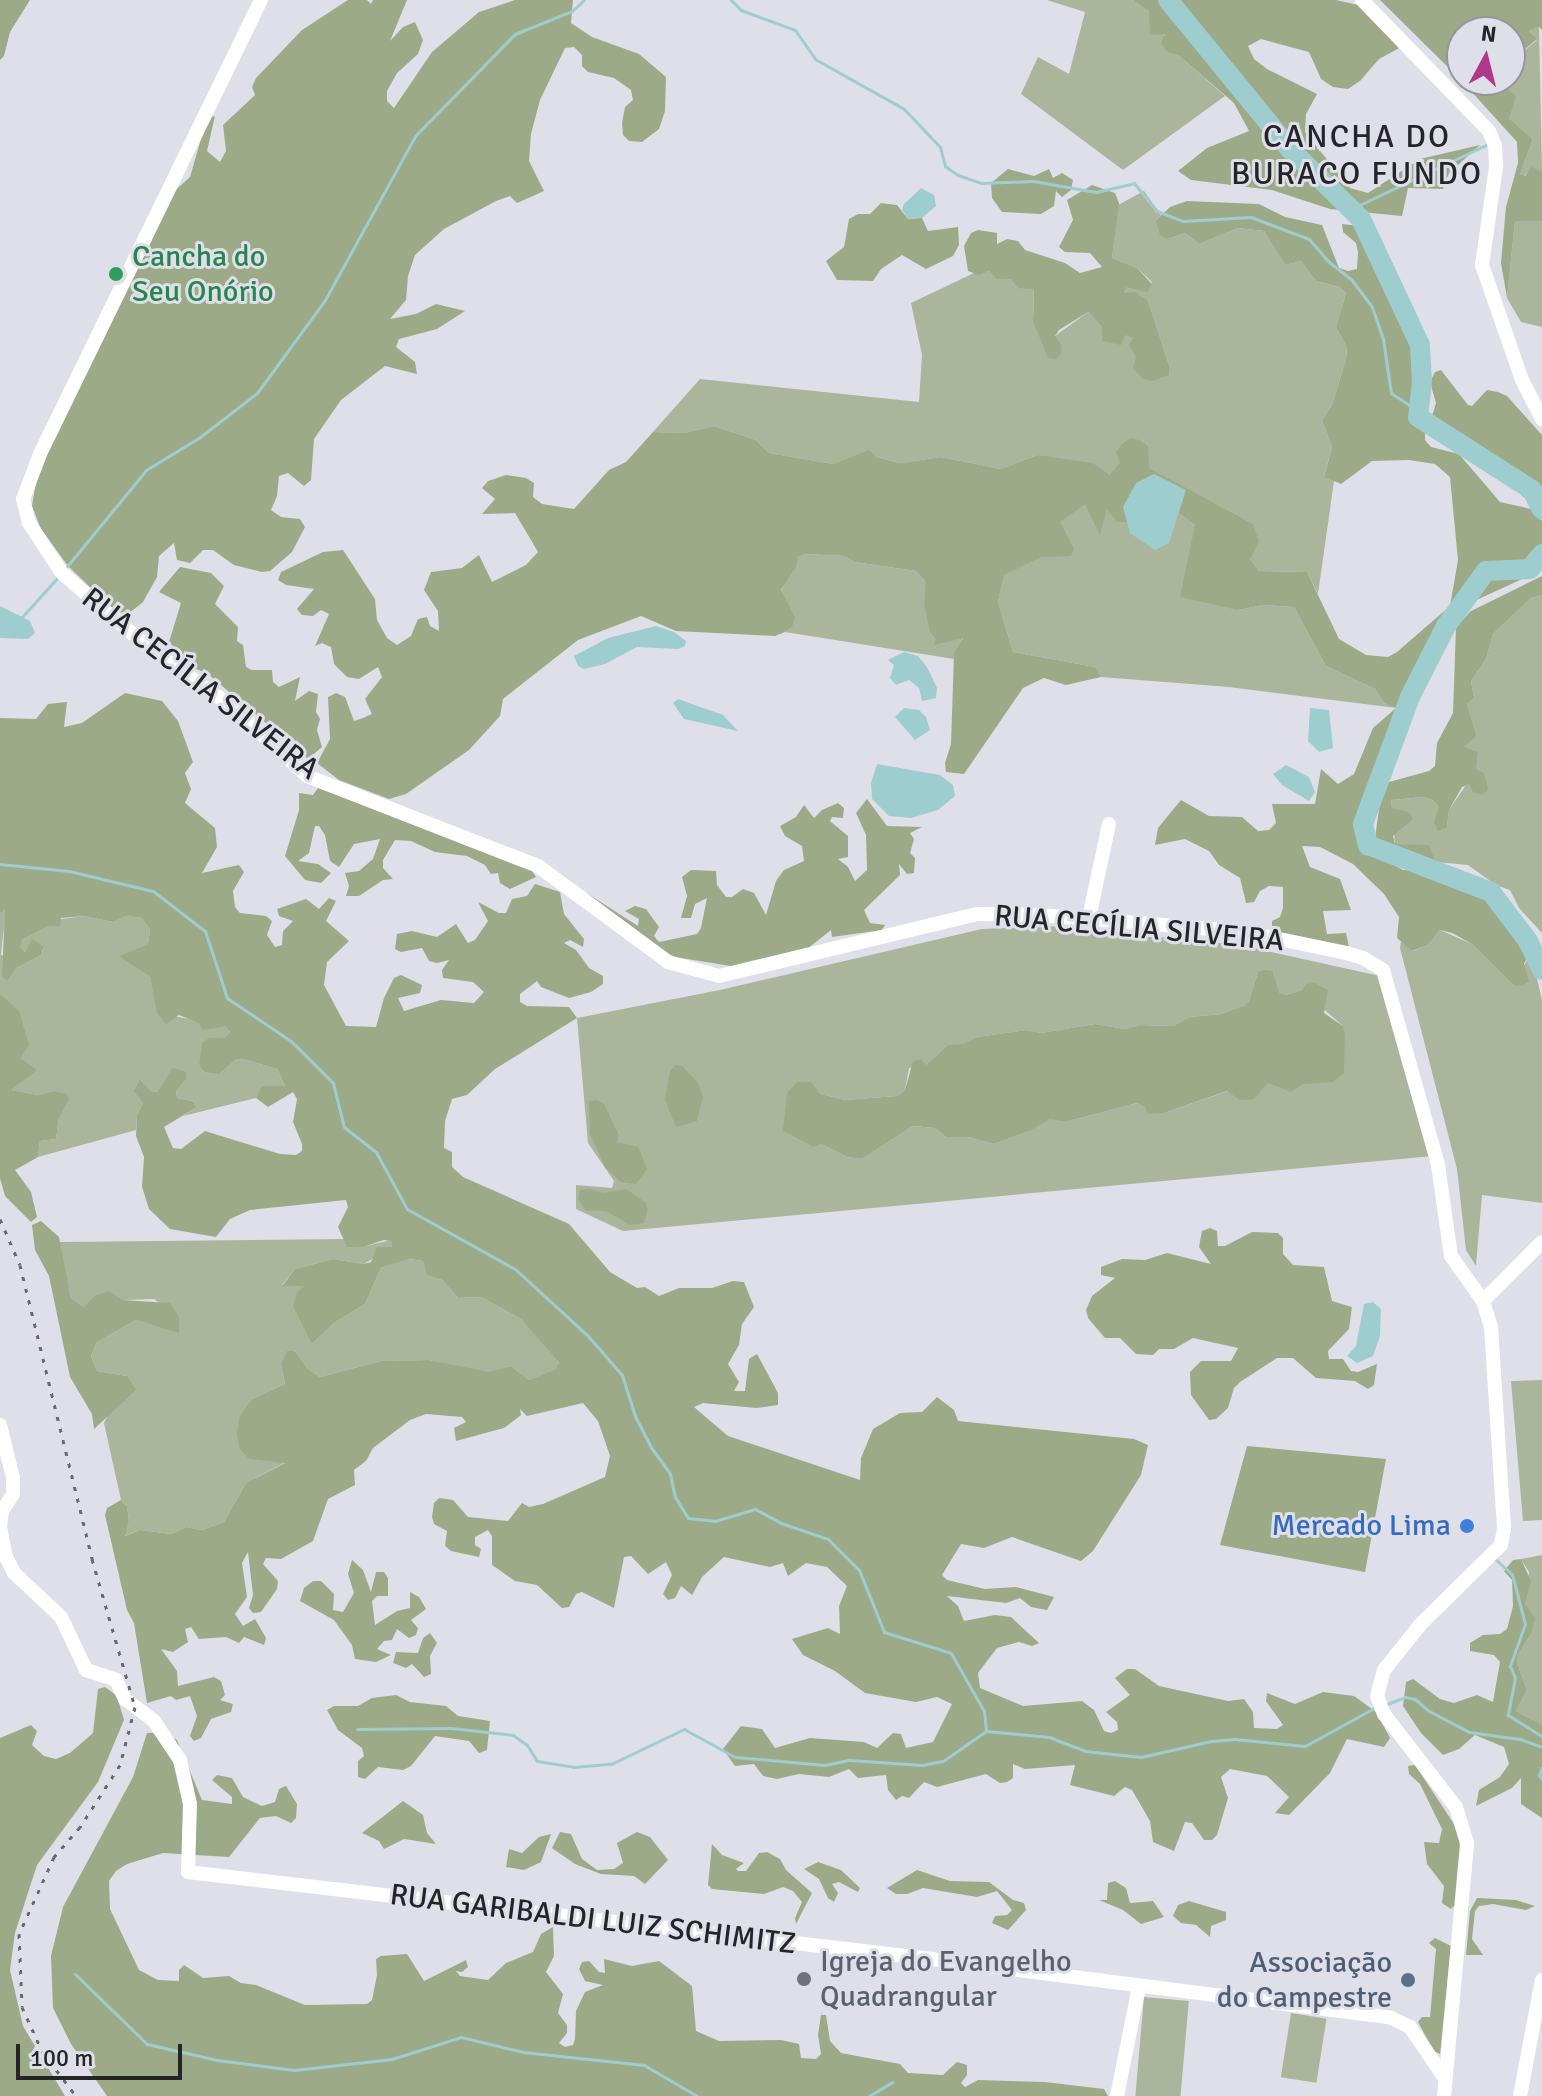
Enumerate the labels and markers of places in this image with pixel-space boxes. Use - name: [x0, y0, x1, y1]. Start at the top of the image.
- place label: Cancha do Seu Onório: [132, 239, 274, 310]
- marker: Cancha do Seu Onório: [107, 265, 125, 283]
- place label: Mercado Lima: [1272, 1508, 1451, 1544]
- marker: Mercado Lima: [1458, 1517, 1476, 1535]
- place label: Igreja do Evangelho Quadrangular: [820, 1944, 1072, 2014]
- place label: Associação do Campestre: [1217, 1945, 1392, 2016]
- marker: Igreja do Evangelho Quadrangular: [795, 1970, 813, 1988]
- marker: Associação do Campestre: [1399, 1971, 1417, 1989]

